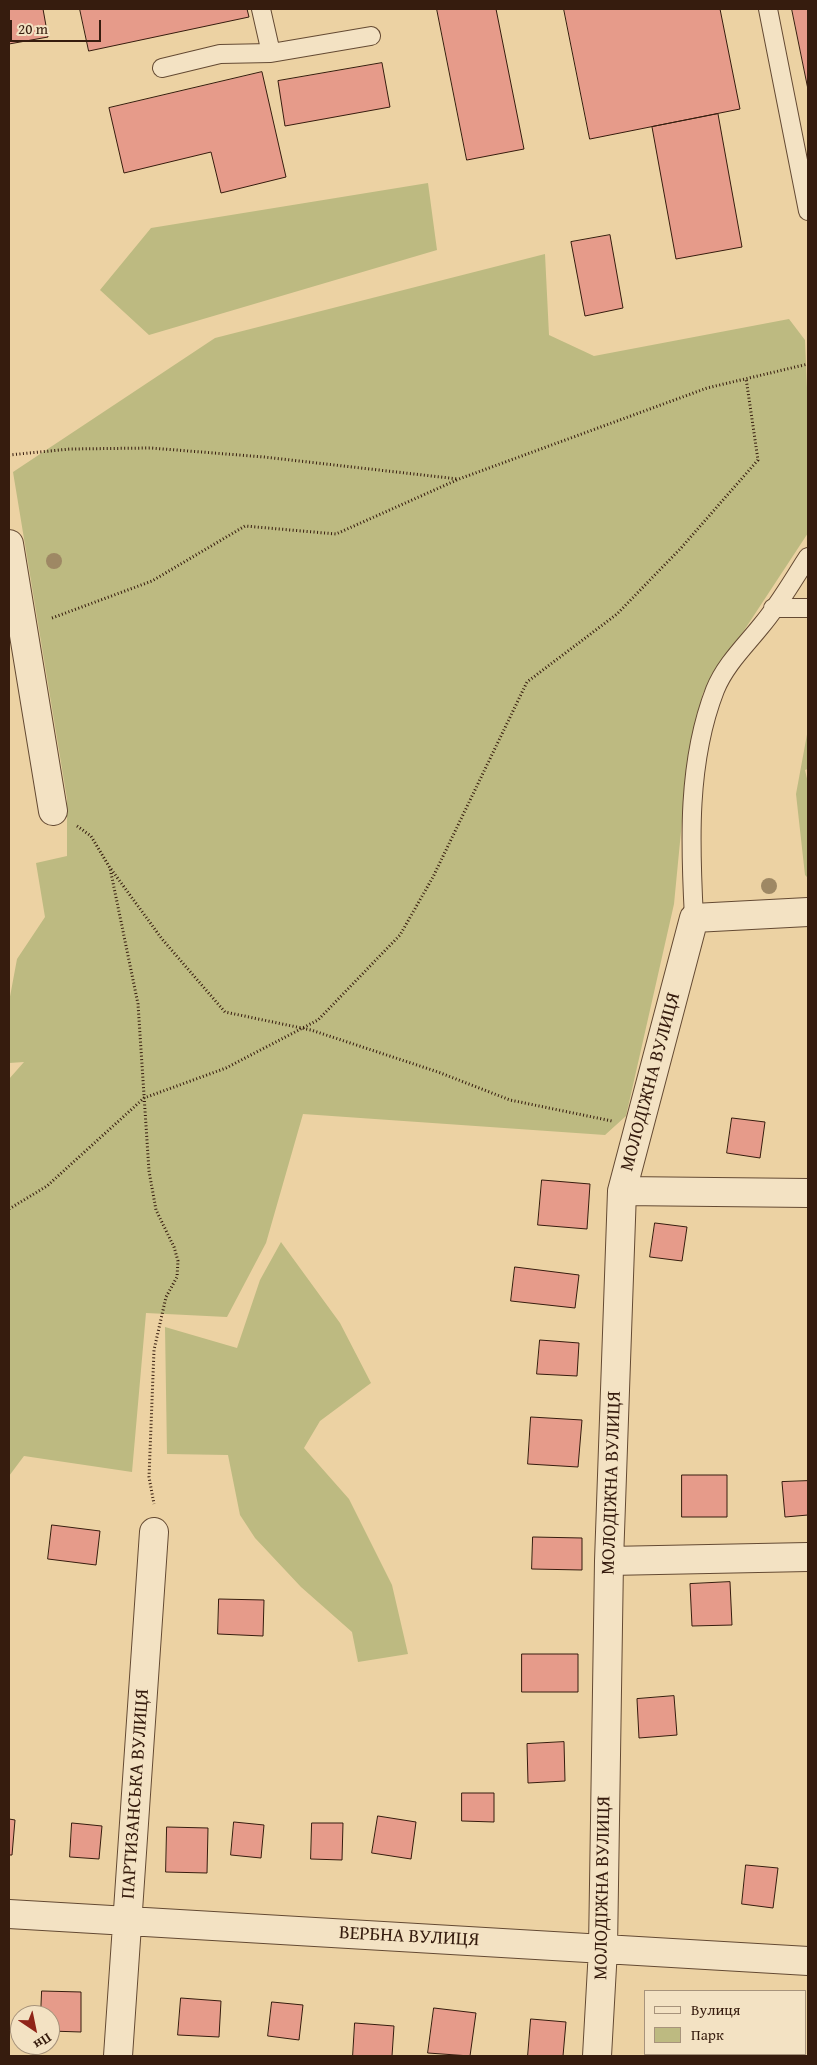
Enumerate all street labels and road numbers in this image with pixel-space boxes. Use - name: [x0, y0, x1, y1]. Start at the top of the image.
- street label: МОЛОДІЖНА ВУЛИЦЯ: [616, 990, 686, 1174]
- street label: МОЛОДІЖНА ВУЛИЦЯ: [597, 1391, 627, 1575]
- street label: ПАРТИЗАНСЬКА ВУЛИЦЯ: [117, 1688, 155, 1900]
- street label: МОЛОДІЖНА ВУЛИЦЯ: [590, 1796, 616, 1980]
- street label: ВЕРБНА ВУЛИЦЯ: [338, 1922, 480, 1952]

